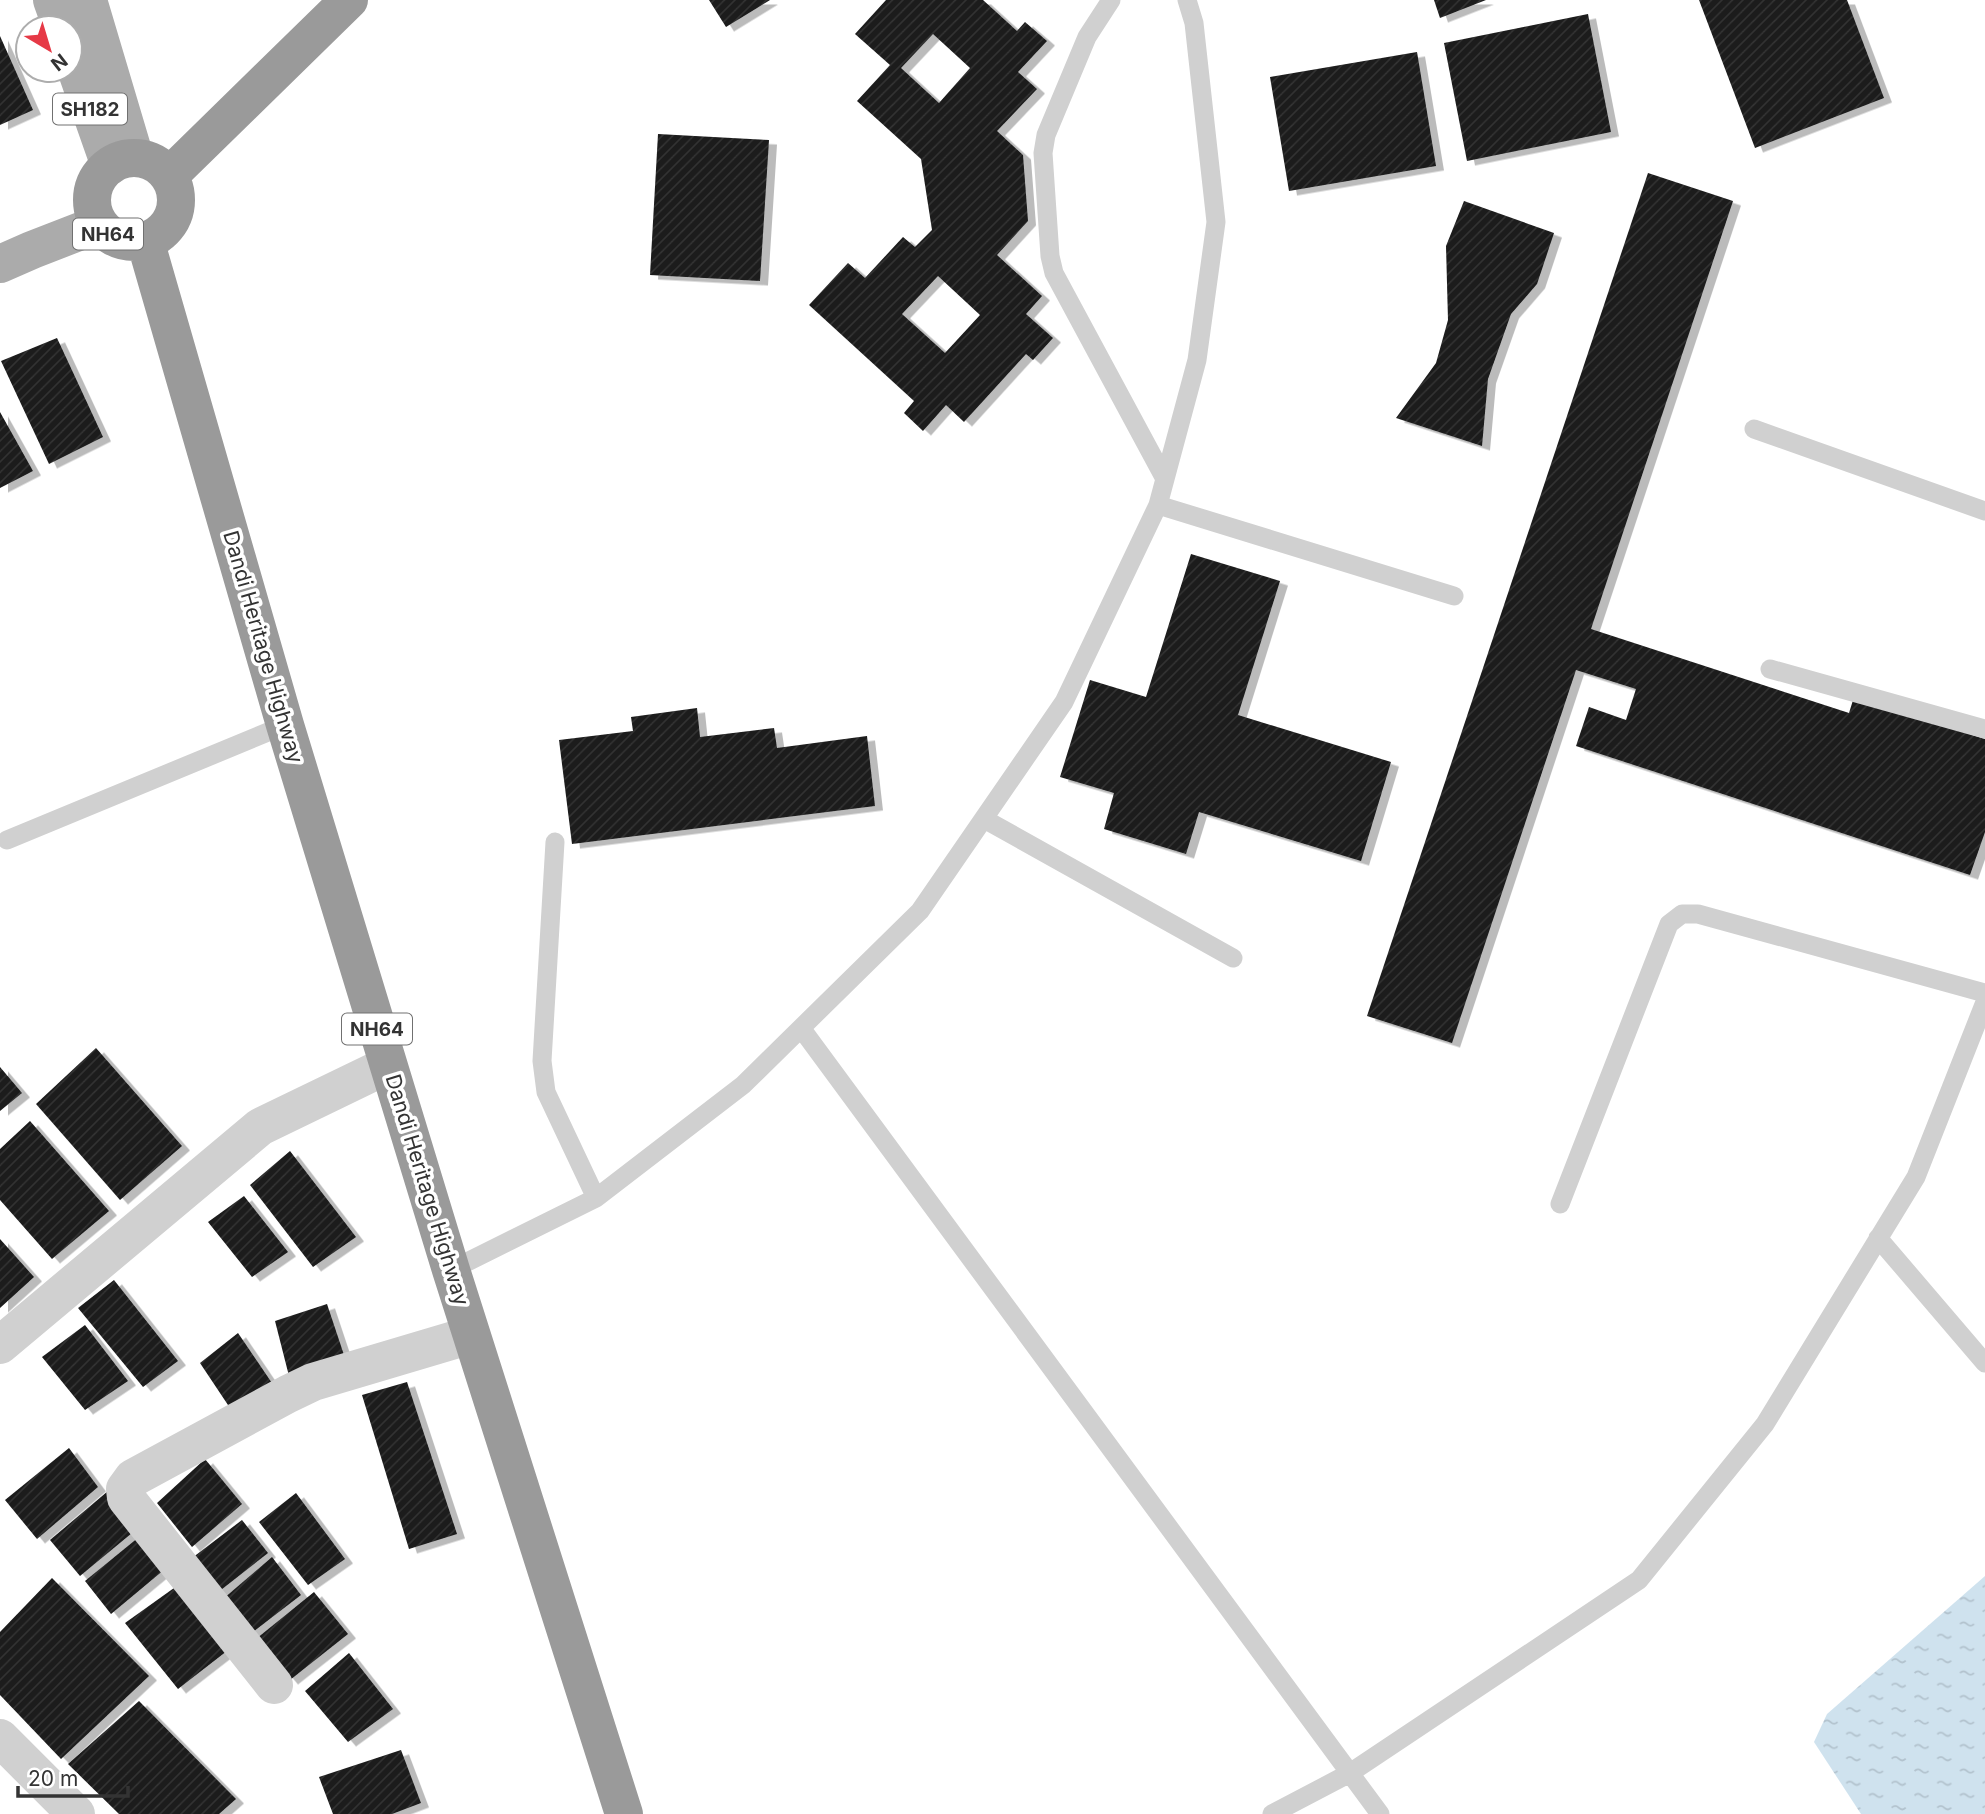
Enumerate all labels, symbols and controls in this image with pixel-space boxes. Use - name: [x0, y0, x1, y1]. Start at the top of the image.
- north arrow: [14, 14, 84, 84]
- text: N: [46, 48, 72, 76]
- road number: SH182: [53, 94, 127, 124]
- road number: NH64: [73, 218, 143, 250]
- street label: Dandi Heritage Highway: [218, 528, 309, 766]
- road number: NH64: [342, 1014, 412, 1044]
- street label: Dandi Heritage Highway: [380, 1071, 475, 1309]
- scale bar: [18, 1755, 128, 1799]
- text: 20 m: [28, 1766, 78, 1791]

